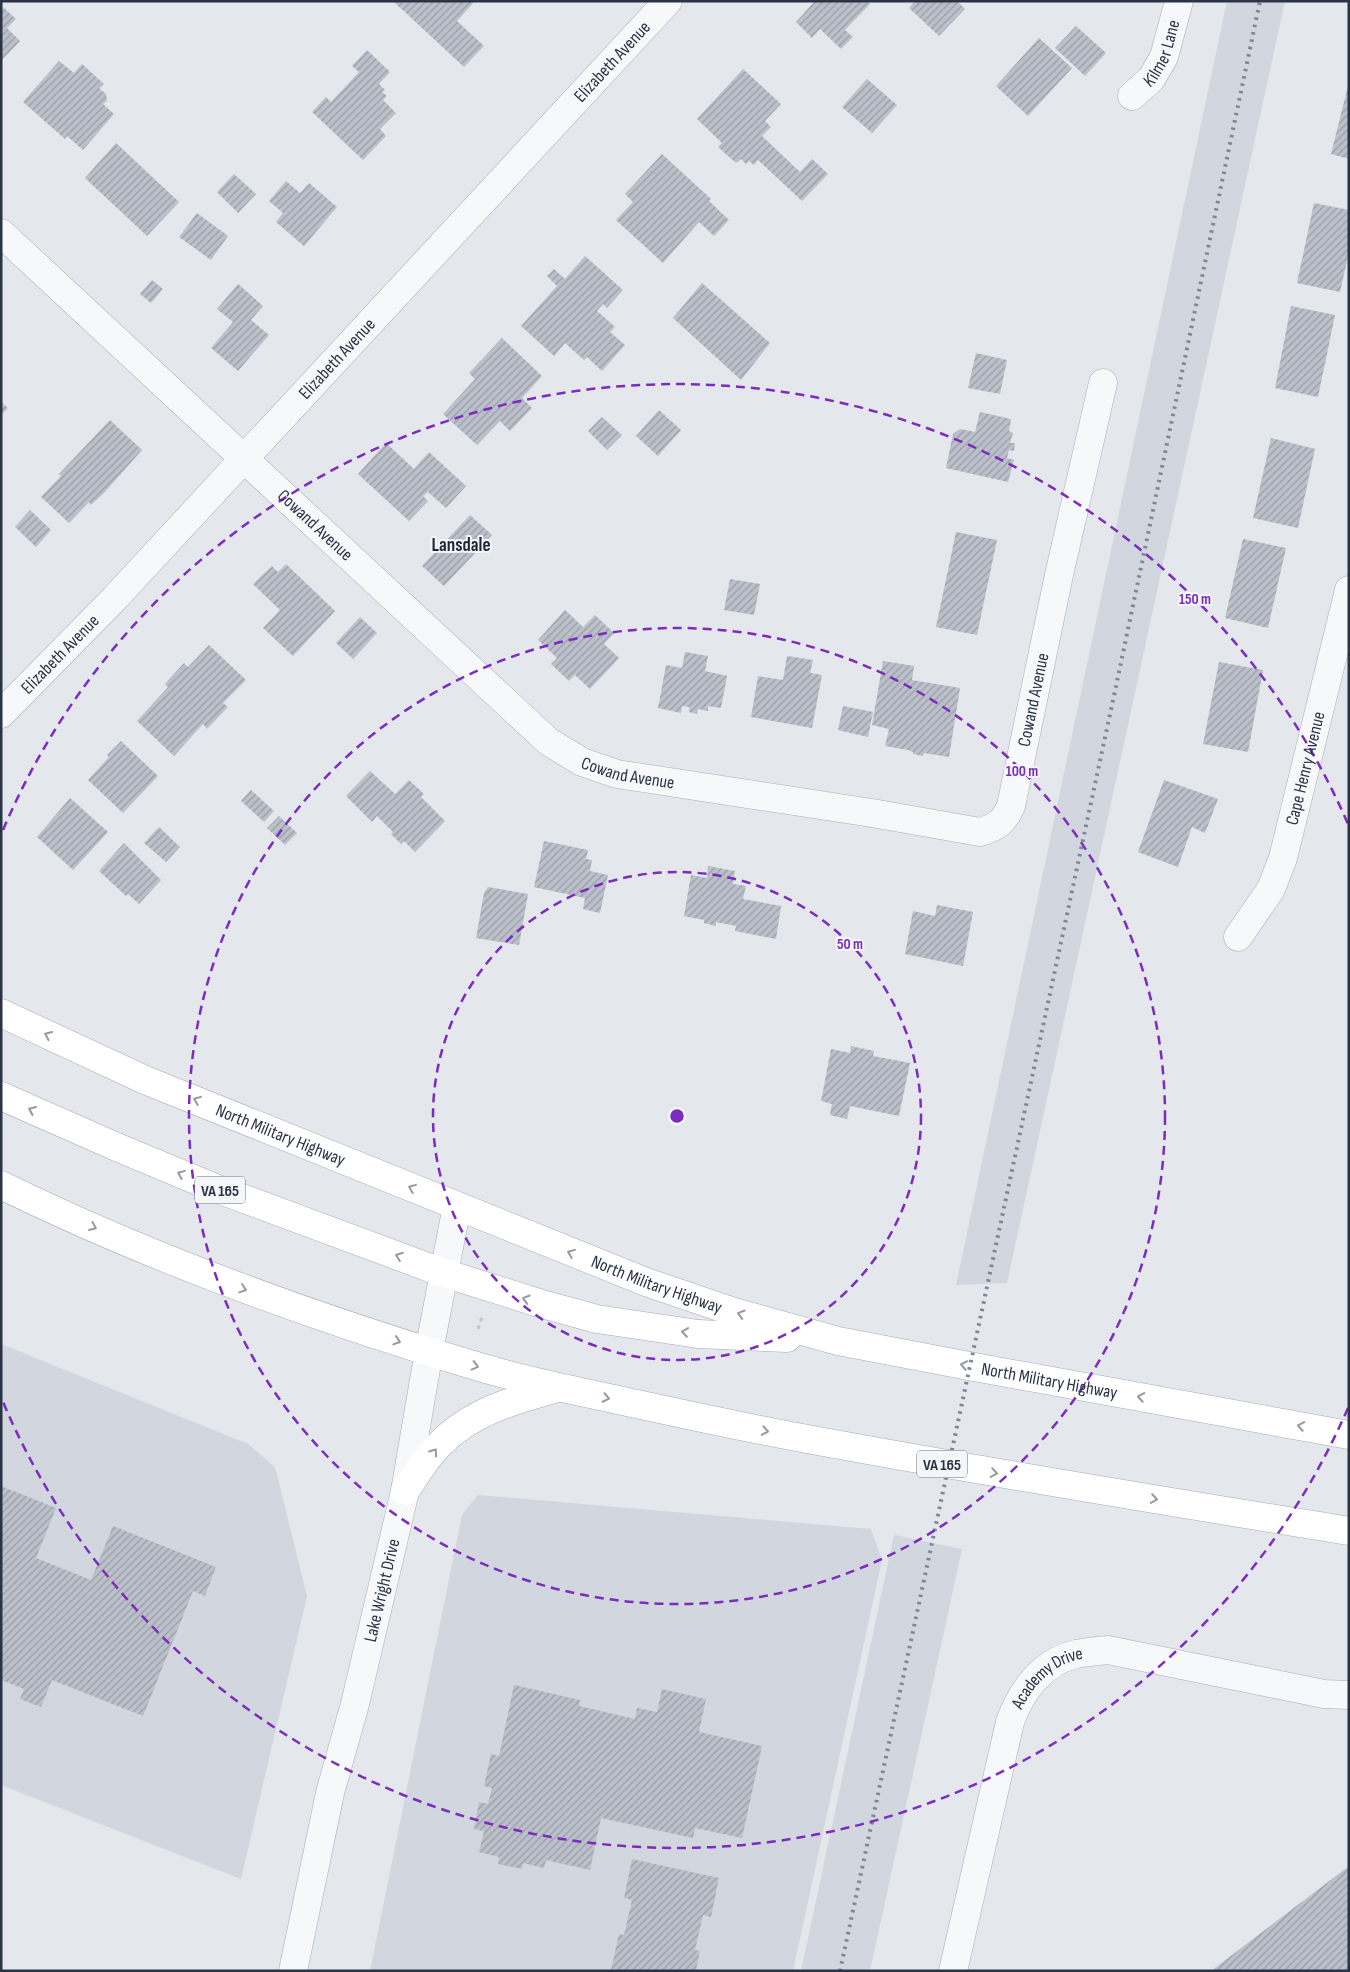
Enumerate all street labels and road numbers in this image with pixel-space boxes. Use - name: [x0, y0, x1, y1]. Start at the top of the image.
- street label: Elizabeth Avenue: [570, 17, 655, 107]
- street label: Kilmer Lane: [1139, 18, 1184, 92]
- street label: Elizabeth Avenue: [295, 314, 380, 404]
- street label: Cowand Avenue: [273, 485, 357, 565]
- street label: Elizabeth Avenue: [17, 610, 104, 698]
- street label: Cowand Avenue: [1014, 651, 1054, 748]
- street label: Cape Henry Avenue: [1282, 709, 1330, 827]
- street label: Cowand Avenue: [578, 753, 676, 794]
- street label: North Military Highway: [213, 1100, 348, 1171]
- road number: VA 165: [195, 1176, 245, 1204]
- street label: North Military Highway: [588, 1251, 725, 1318]
- street label: North Military Highway: [980, 1358, 1119, 1404]
- road number: VA 165: [917, 1450, 967, 1478]
- street label: Lake Wright Drive: [360, 1537, 404, 1644]
- street label: Academy Drive: [1007, 1643, 1084, 1713]

